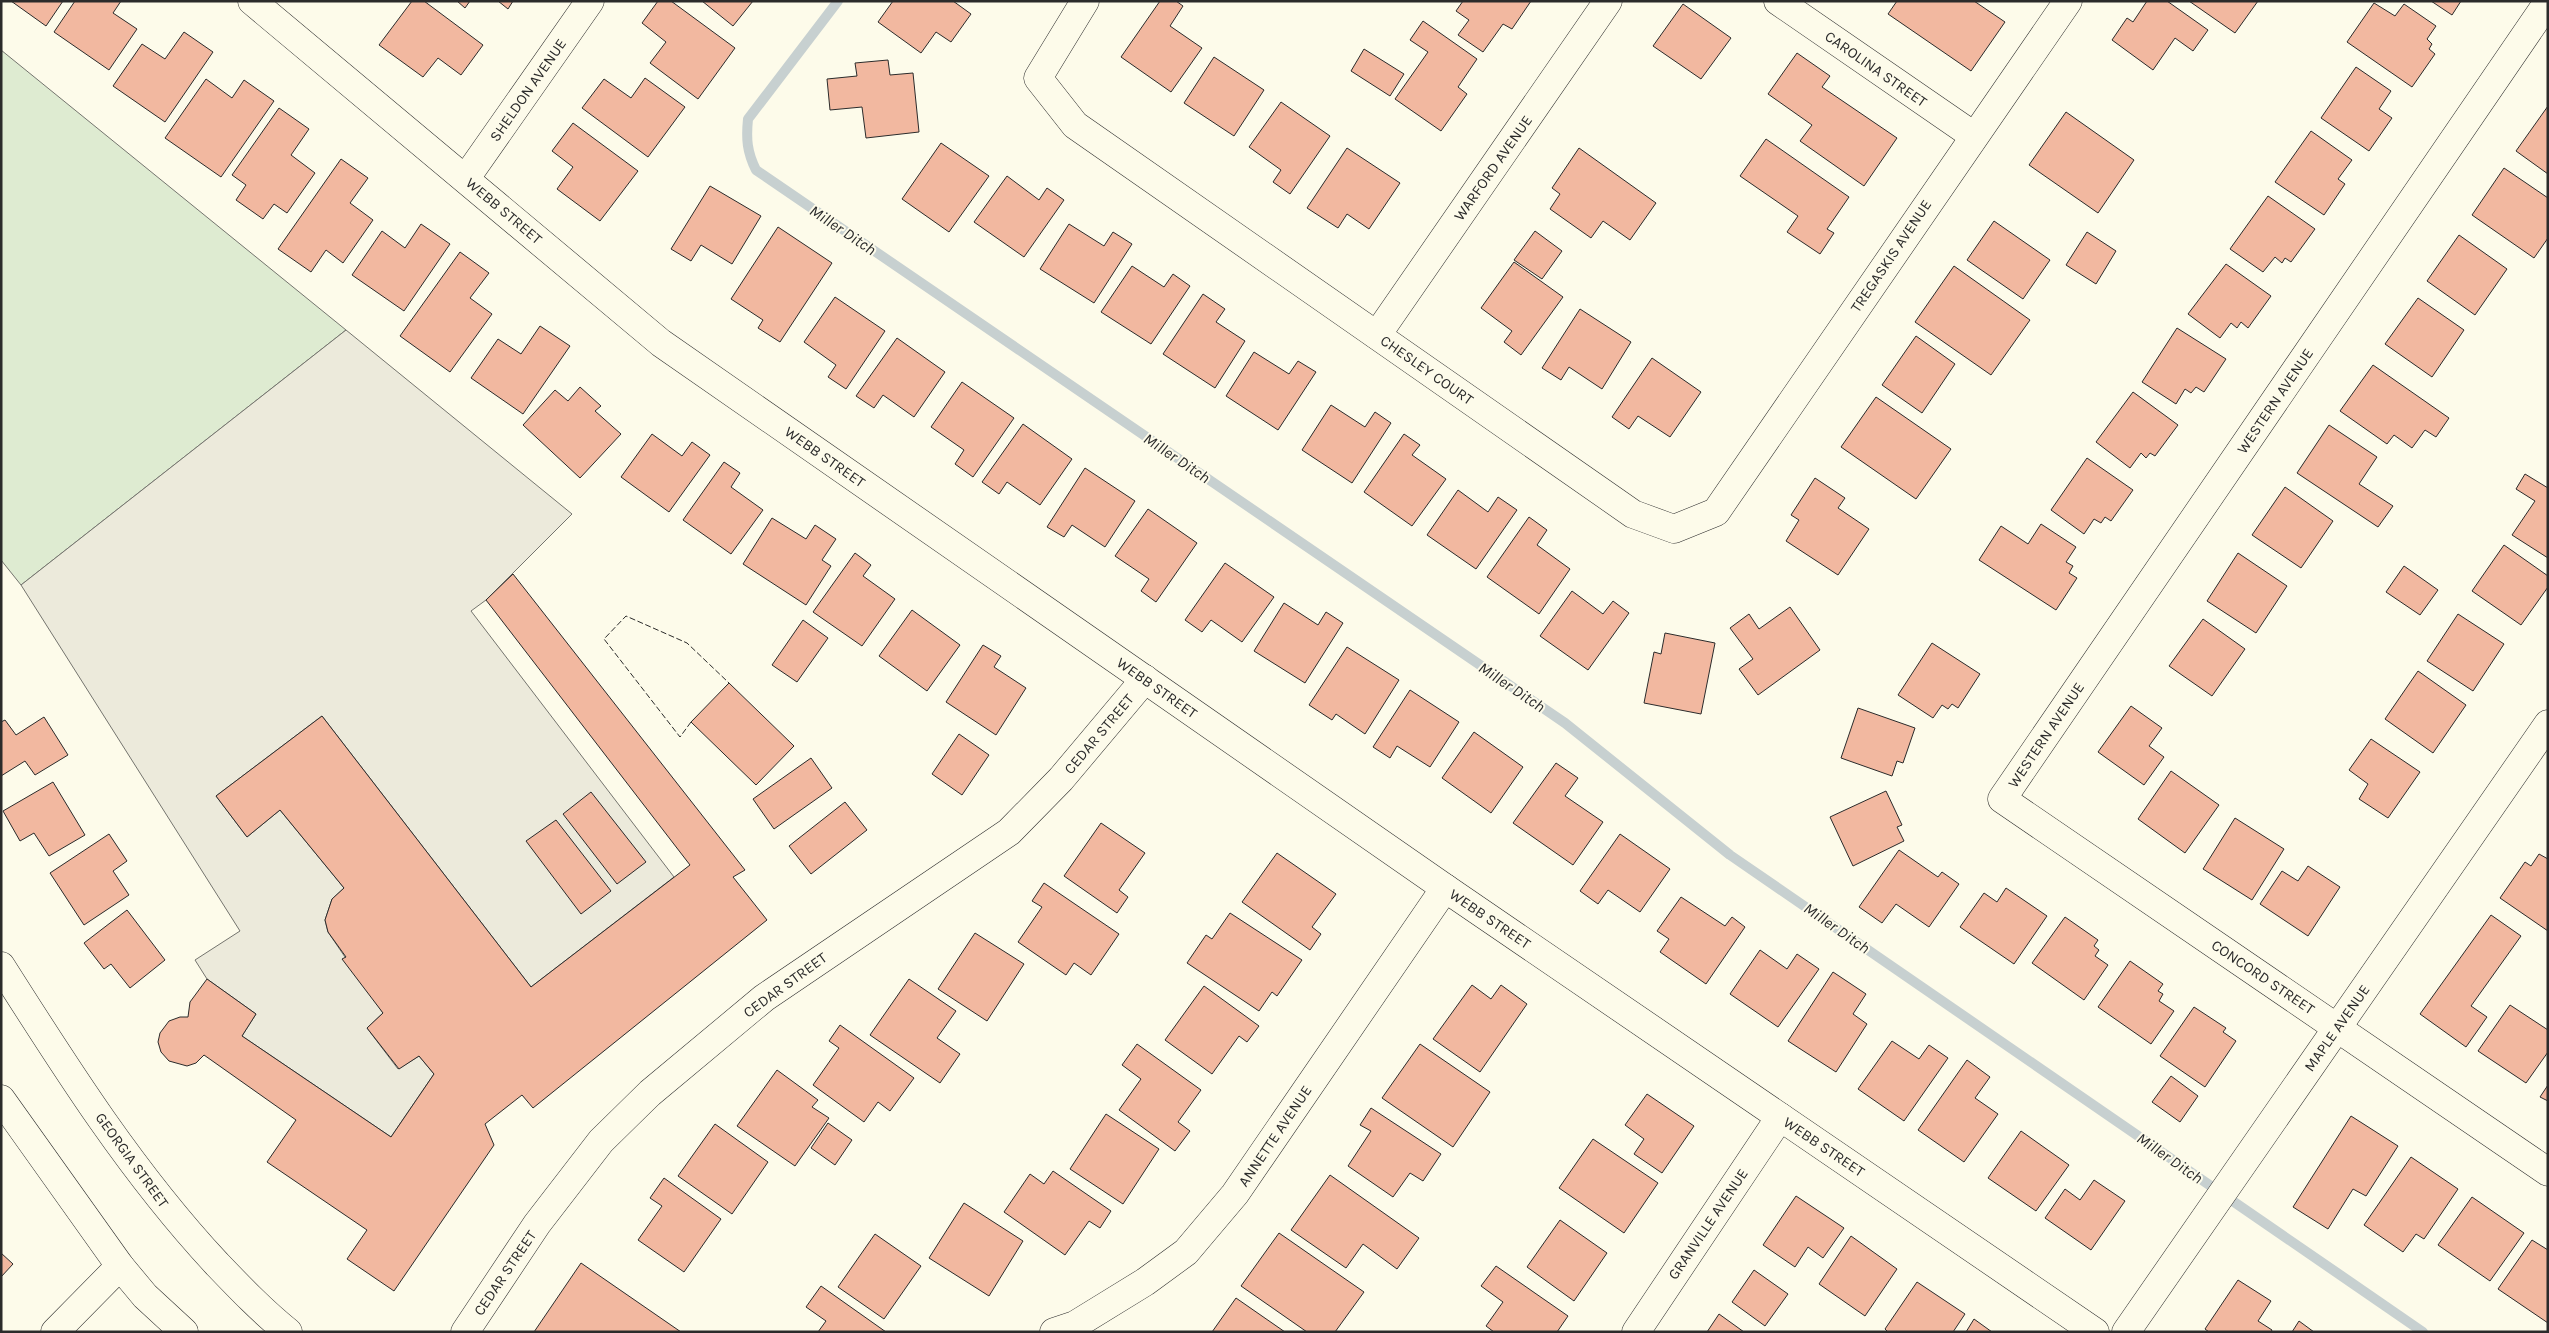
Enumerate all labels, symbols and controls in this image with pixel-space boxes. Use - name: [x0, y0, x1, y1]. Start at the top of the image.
- street label: CAROLINA STREET: [1821, 27, 1931, 111]
- street label: SHELDON AVENUE: [486, 35, 570, 145]
- street label: WARFORD AVENUE: [1450, 112, 1536, 224]
- street label: WEBB STREET: [462, 174, 546, 248]
- street label: TREGASKIS AVENUE: [1847, 196, 1935, 316]
- water label: Miller Ditch: [806, 201, 880, 259]
- street label: CHESLEY COURT: [1377, 331, 1477, 409]
- street label: WESTERN AVENUE: [2233, 345, 2317, 457]
- street label: WEBB STREET: [781, 423, 869, 492]
- water label: Miller Ditch: [1140, 429, 1214, 487]
- street label: WEBB STREET: [1113, 654, 1201, 723]
- water label: Miller Ditch: [1475, 658, 1549, 716]
- street label: WESTERN AVENUE: [2004, 679, 2088, 791]
- street label: CEDAR STREET: [1060, 690, 1138, 778]
- street label: WEBB STREET: [1446, 885, 1534, 953]
- water label: Miller Ditch: [1800, 898, 1874, 958]
- street label: CONCORD STREET: [2208, 936, 2319, 1019]
- street label: CEDAR STREET: [740, 948, 831, 1021]
- street label: MAPLE AVENUE: [2300, 981, 2374, 1075]
- street label: ANNETTE AVENUE: [1235, 1082, 1315, 1190]
- street label: GEORGIA STREET: [91, 1109, 173, 1211]
- street label: WEBB STREET: [1780, 1113, 1868, 1181]
- water label: Miller Ditch: [2133, 1128, 2207, 1188]
- street label: GRANVILLE AVENUE: [1664, 1165, 1752, 1283]
- street label: CEDAR STREET: [470, 1227, 540, 1319]

